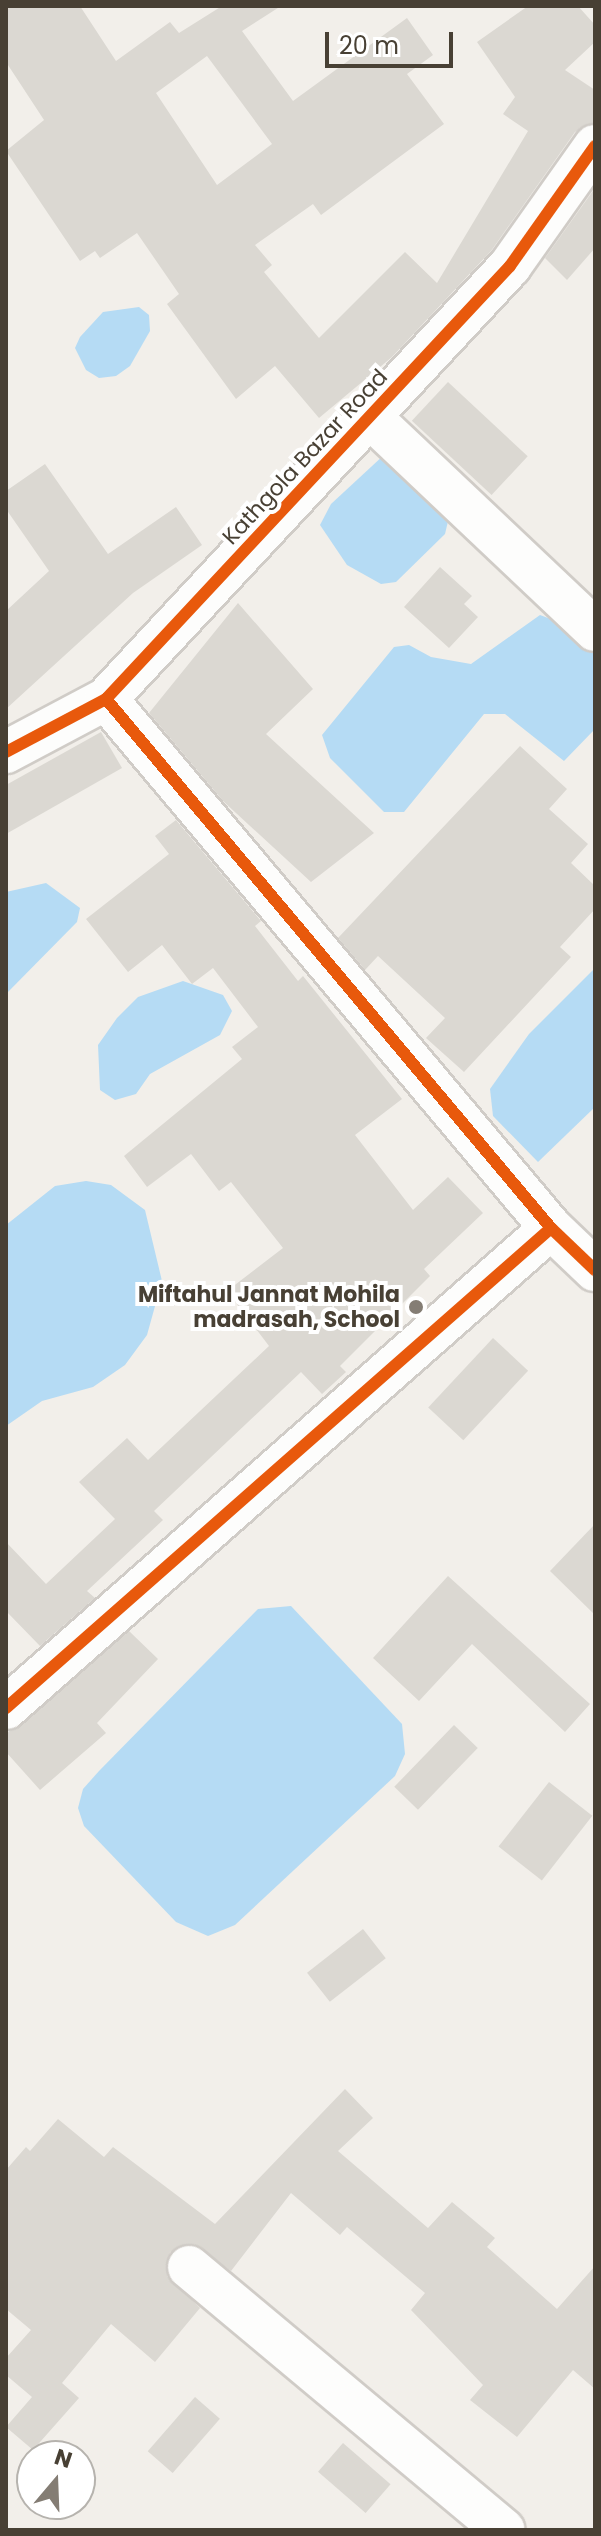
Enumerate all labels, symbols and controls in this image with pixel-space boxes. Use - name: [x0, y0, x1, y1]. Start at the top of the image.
- scale bar: [329, 16, 457, 66]
- text: 20 m: [339, 29, 399, 62]
- street label: Kathgola Bazar Road: [217, 364, 393, 550]
- place label: Miftahul Jannat Mohila madrasah, School: [138, 1281, 400, 1332]
- marker: Miftahul Jannat Mohila madrasah, School: [407, 1298, 425, 1316]
- north arrow: [16, 2440, 96, 2520]
- text: N: [50, 2441, 76, 2476]

